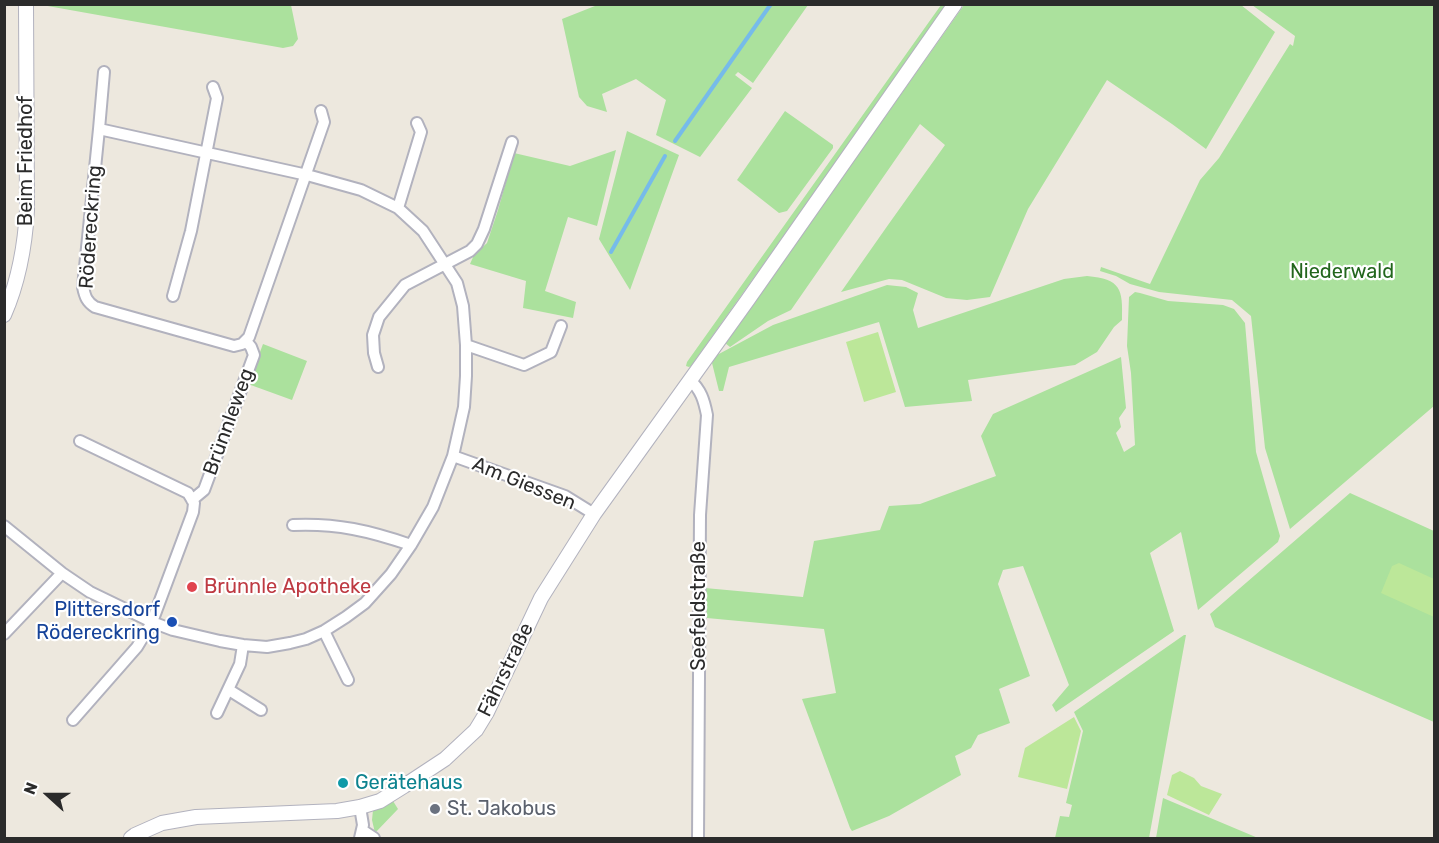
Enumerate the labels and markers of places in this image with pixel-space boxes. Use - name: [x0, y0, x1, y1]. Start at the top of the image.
- place label: Brünnle Apotheke: [204, 575, 371, 599]
- marker: Brünnle Apotheke: [185, 580, 199, 594]
- place label: Plittersdorf Rödereckring: [36, 598, 160, 645]
- marker: Plittersdorf Rödereckring: [165, 615, 179, 629]
- place label: Gerätehaus: [355, 771, 463, 795]
- marker: Gerätehaus: [336, 776, 350, 790]
- place label: St. Jakobus: [447, 797, 556, 821]
- marker: St. Jakobus: [428, 802, 442, 816]

